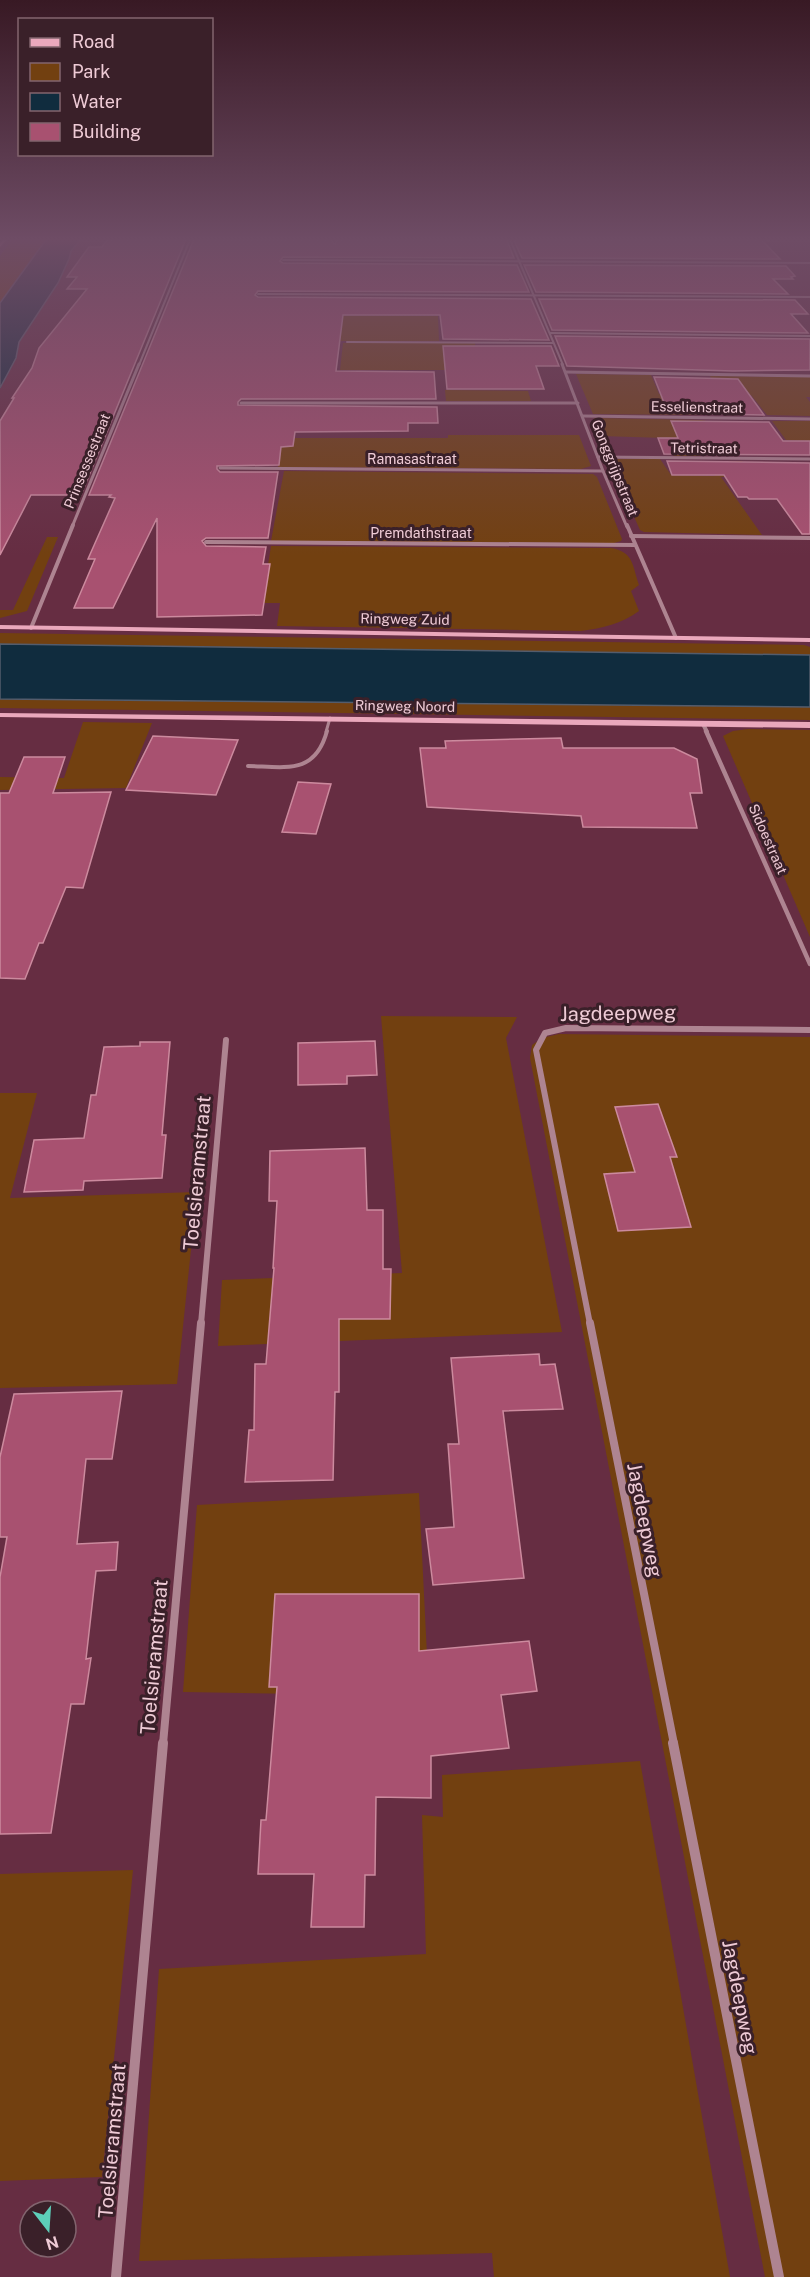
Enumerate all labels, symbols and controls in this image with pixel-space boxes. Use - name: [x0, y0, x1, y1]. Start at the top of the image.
- legend: [18, 18, 213, 156]
- text: Road: [72, 31, 115, 52]
- text: Park: [72, 61, 110, 82]
- text: Water: [72, 91, 122, 112]
- text: Building: [72, 121, 141, 142]
- street label: Esselienstraat: [651, 398, 743, 416]
- street label: Prinsessestraat: [61, 411, 113, 511]
- street label: Gonggrijpstraat: [588, 417, 642, 519]
- street label: Tetristraat: [670, 439, 738, 457]
- street label: Ramasastraat: [367, 451, 457, 467]
- street label: Premdathstraat: [370, 525, 472, 541]
- street label: Ringweg Zuid: [360, 610, 450, 628]
- street label: Ringweg Noord: [355, 697, 455, 715]
- street label: Sidoestraat: [745, 801, 791, 877]
- street label: Jagdeepweg: [560, 1000, 676, 1026]
- street label: Toelsieramstraat: [178, 1094, 216, 1252]
- street label: Jagdeepweg: [622, 1461, 668, 1579]
- street label: Toelsieramstraat: [135, 1578, 173, 1736]
- street label: Jagdeepweg: [717, 1938, 763, 2056]
- street label: Toelsieramstraat: [93, 2062, 131, 2220]
- north arrow: [18, 2199, 78, 2259]
- text: N: [43, 2232, 61, 2254]

